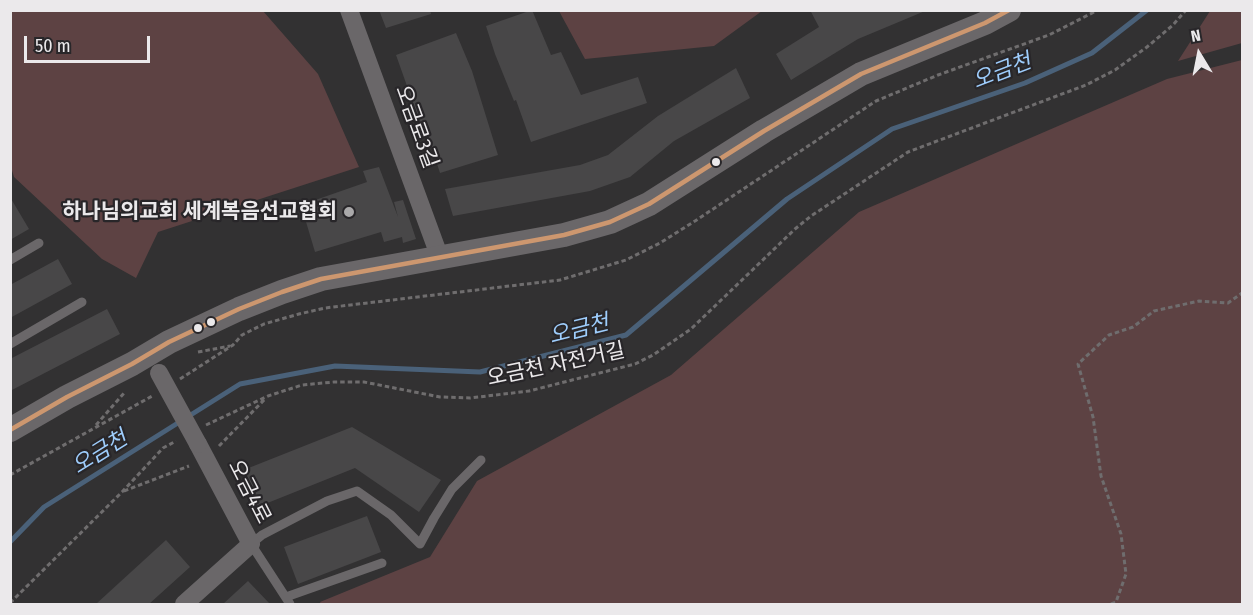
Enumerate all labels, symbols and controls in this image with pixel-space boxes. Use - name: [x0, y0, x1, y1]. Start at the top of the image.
- scale bar: [27, 24, 153, 62]
- north arrow: [1169, 24, 1229, 84]
- text: N: [1189, 26, 1202, 46]
- text: 50 m: [35, 35, 71, 57]
- water label: 오금천: [969, 49, 1035, 95]
- street label: 오금로3길: [389, 82, 443, 172]
- unlabelled marker: [710, 156, 722, 168]
- place label: 하나님의교회 세계복음선교협회: [62, 199, 337, 225]
- marker: 하나님의교회 세계복음선교협회: [342, 205, 356, 219]
- water label: 오금천: [546, 310, 612, 350]
- unlabelled marker: [205, 316, 217, 328]
- unlabelled marker: [192, 322, 204, 334]
- street label: 오금천 자전거길: [485, 338, 627, 392]
- water label: 오금천: [67, 426, 133, 480]
- street label: 오금4로: [222, 456, 276, 528]

